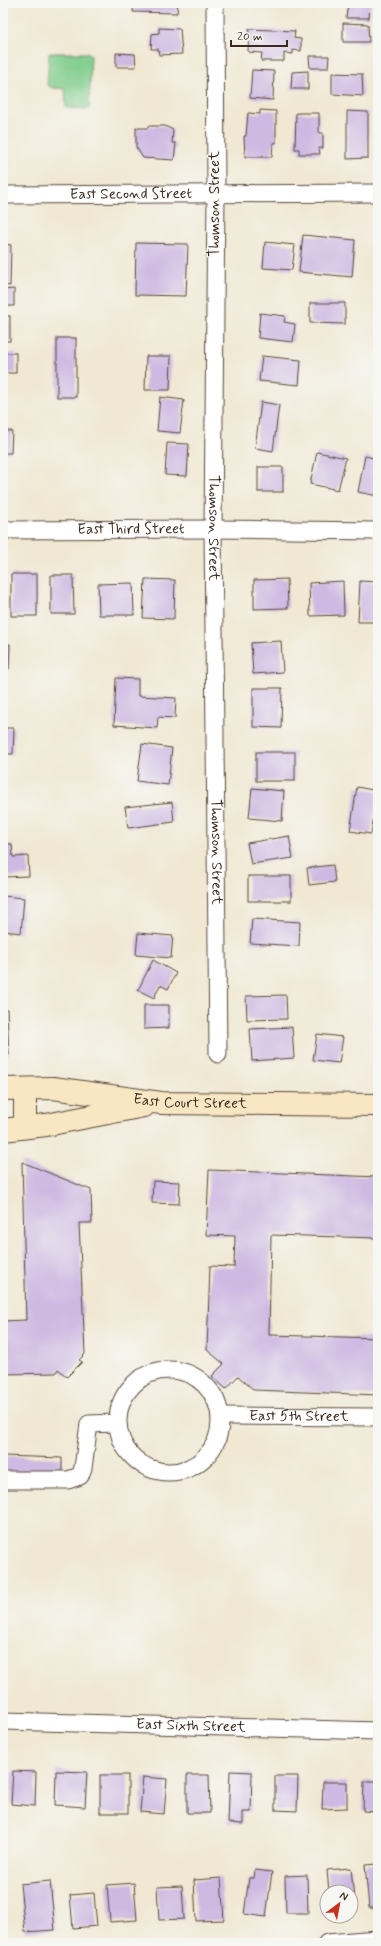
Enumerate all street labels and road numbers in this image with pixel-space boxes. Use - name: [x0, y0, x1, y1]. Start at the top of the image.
- street label: Thomson Street: [205, 151, 225, 257]
- street label: East Second Street: [70, 184, 193, 205]
- street label: Thomson Street: [203, 475, 223, 581]
- street label: East Third Street: [77, 519, 185, 540]
- street label: Thomson Street: [206, 799, 227, 905]
- street label: East Court Street: [132, 1089, 247, 1114]
- street label: East 5th Street: [249, 1406, 349, 1427]
- street label: East Sixth Street: [136, 1715, 246, 1737]

